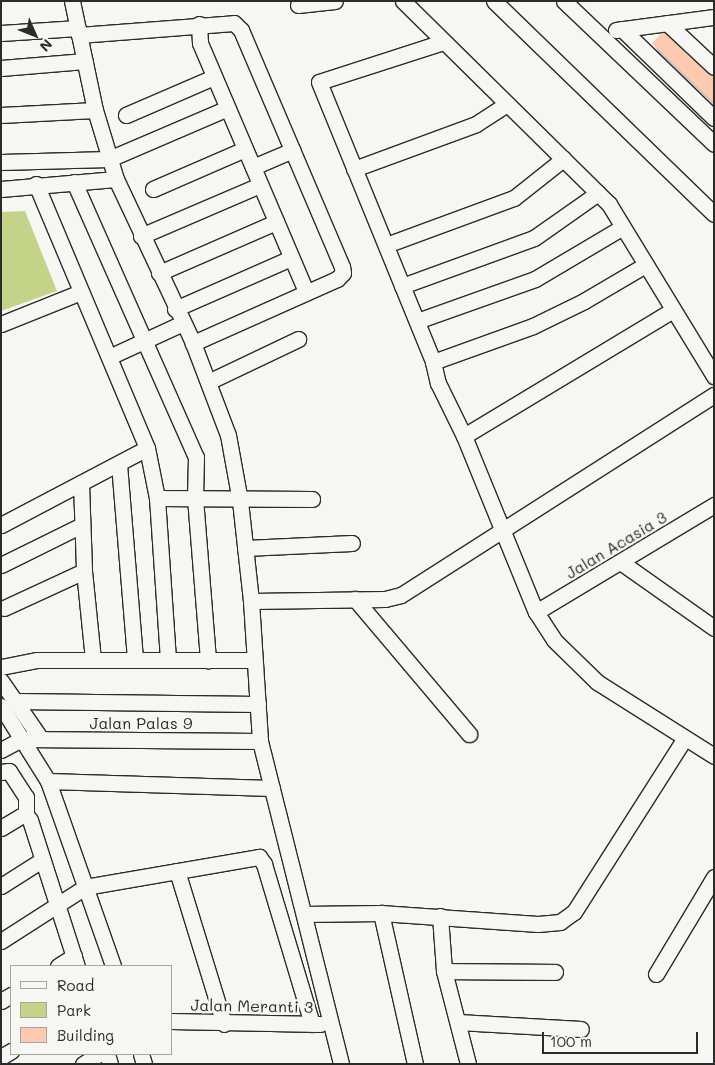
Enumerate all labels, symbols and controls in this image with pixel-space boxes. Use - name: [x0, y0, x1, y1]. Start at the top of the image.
- north arrow: [10, 10, 60, 60]
- text: N: [36, 35, 57, 56]
- street label: Jalan Acasia 3: [562, 507, 670, 583]
- street label: Jalan Palas 9: [90, 713, 192, 733]
- legend: [10, 965, 172, 1055]
- text: Road: [57, 975, 94, 995]
- street label: Jalan Meranti 3: [191, 995, 313, 1017]
- text: Park: [57, 1000, 91, 1020]
- scale bar: [545, 1022, 701, 1054]
- text: Building: [57, 1025, 114, 1045]
- text: 100 m: [550, 1031, 592, 1051]

